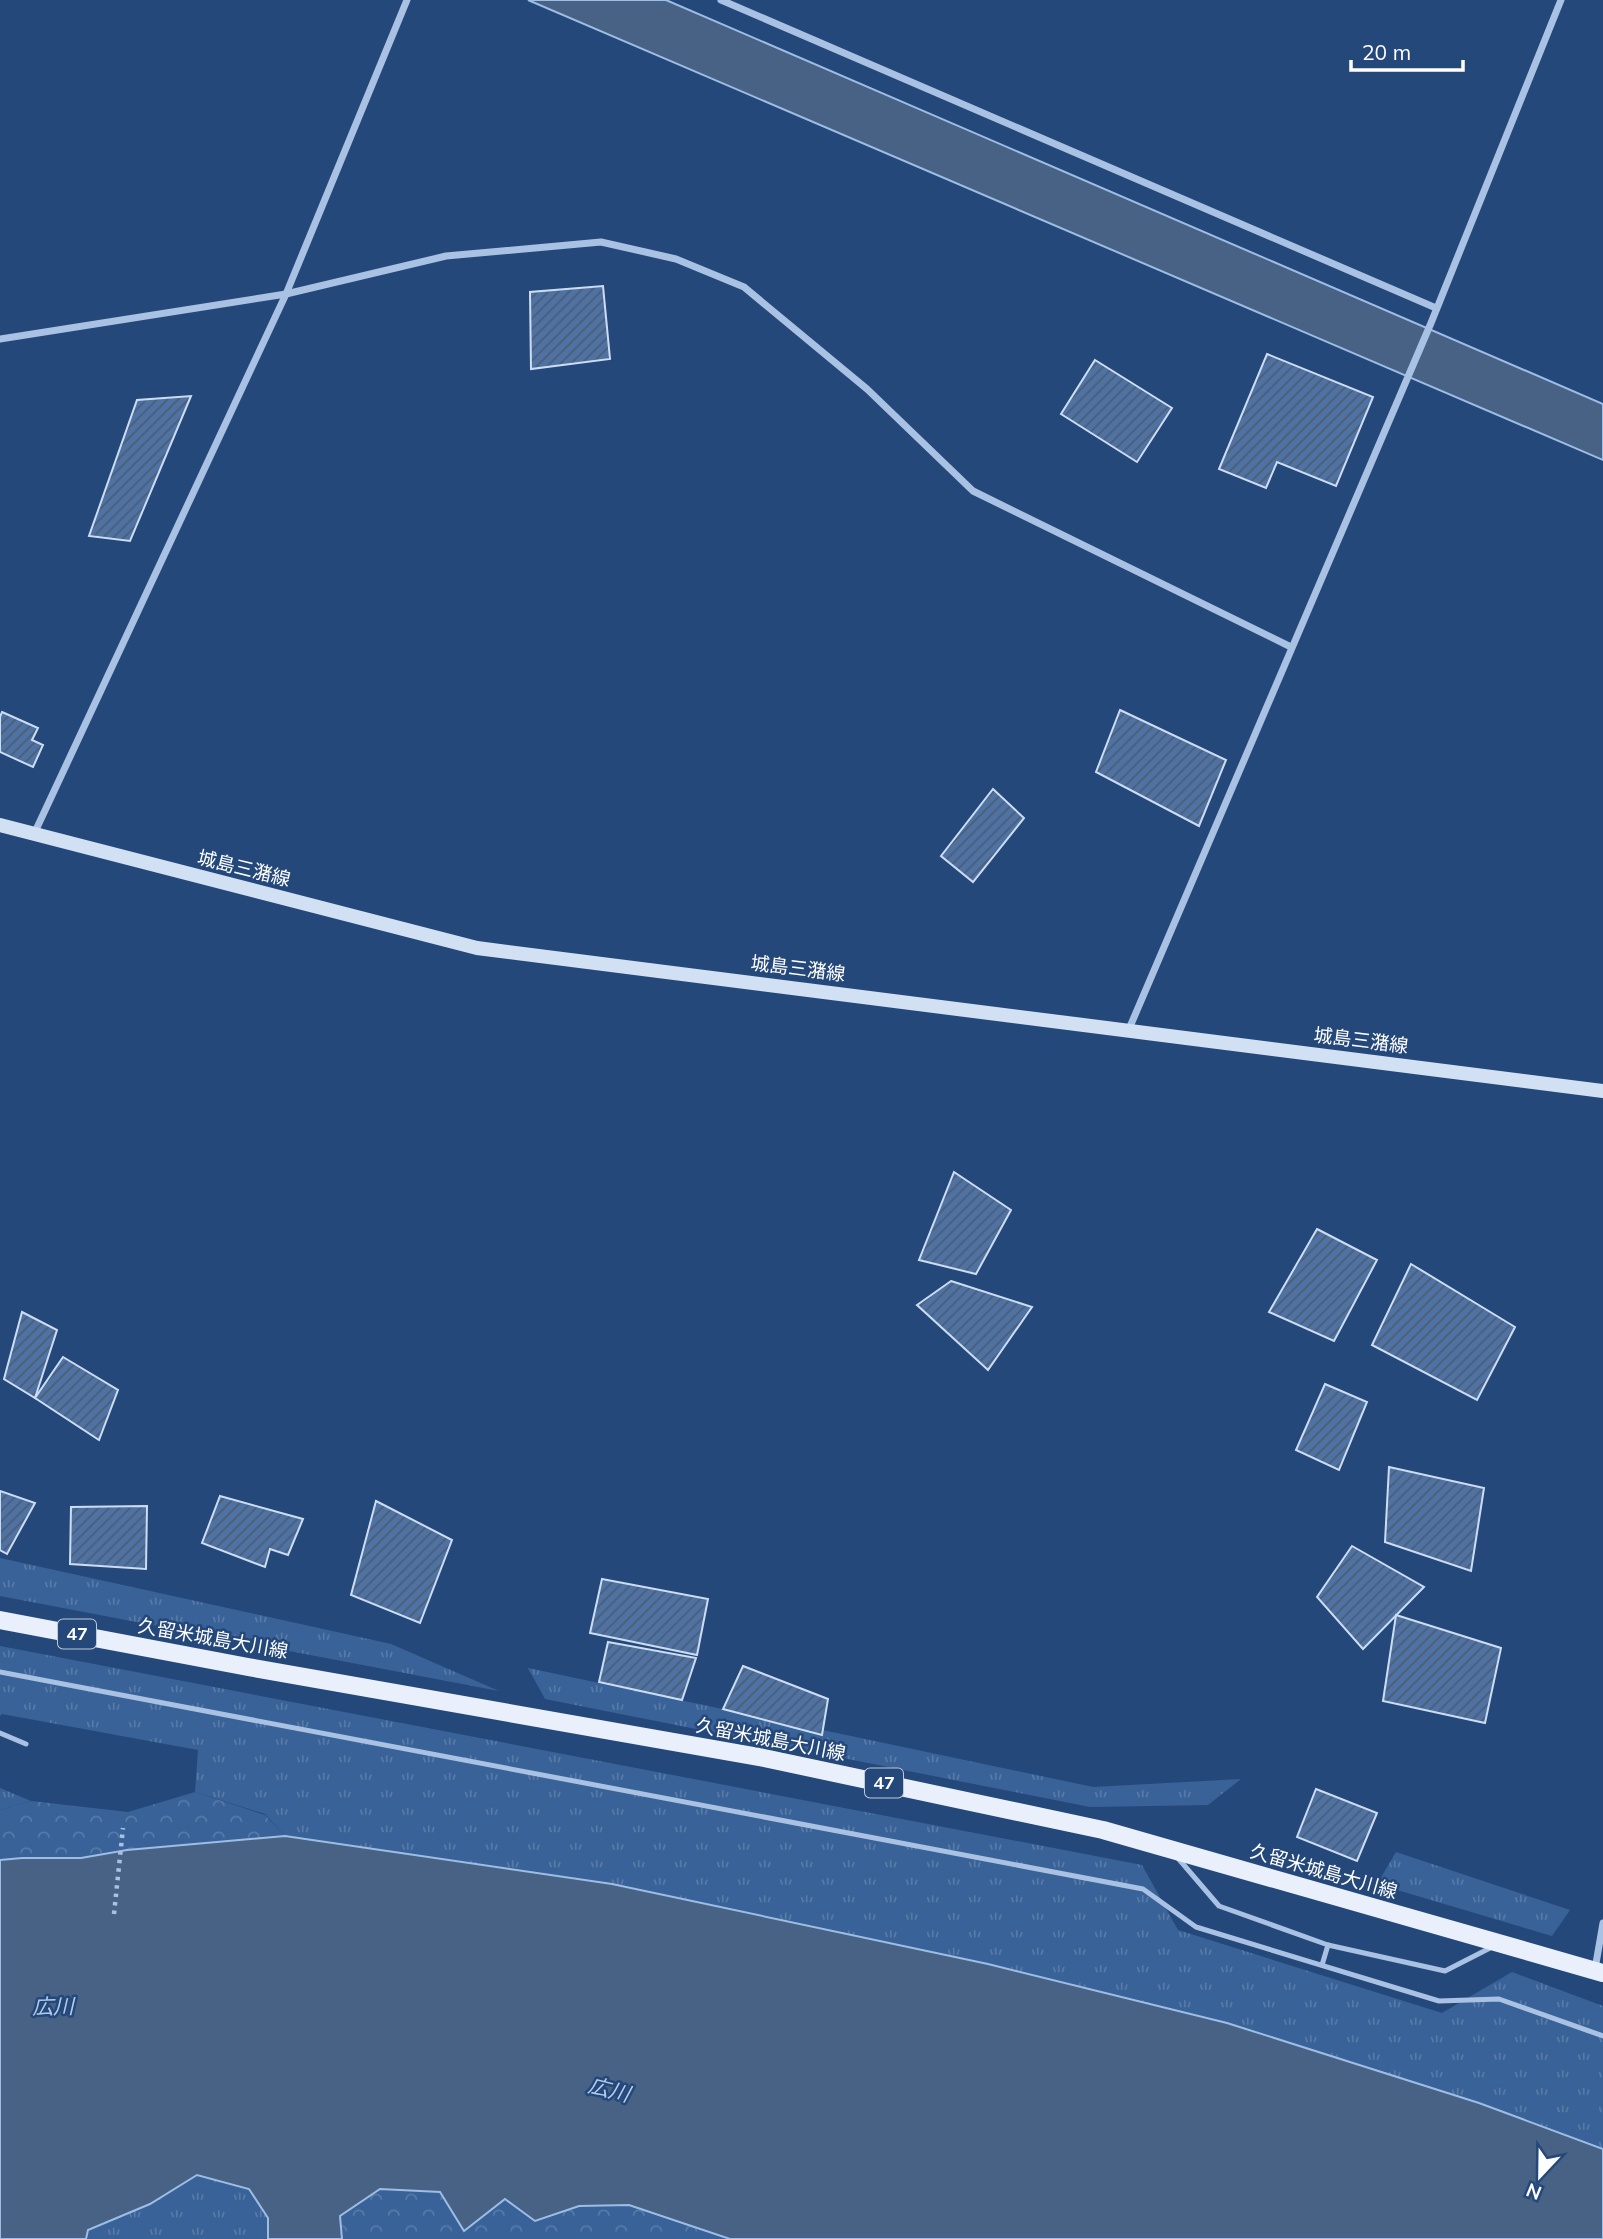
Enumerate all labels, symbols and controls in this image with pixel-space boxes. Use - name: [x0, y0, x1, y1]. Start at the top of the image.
- scale bar: [1351, 28, 1463, 72]
- text: 20 m: [1362, 39, 1411, 65]
- street label: 城島三潴線: [195, 845, 293, 891]
- street label: 城島三潴線: [749, 950, 847, 986]
- street label: 城島三潴線: [1312, 1022, 1410, 1058]
- street label: 久留米城島大川線: [136, 1613, 290, 1663]
- road number: 47: [58, 1619, 96, 1648]
- street label: 久留米城島大川線: [694, 1713, 848, 1765]
- road number: 47: [865, 1768, 903, 1798]
- street label: 久留米城島大川線: [1248, 1839, 1400, 1903]
- water label: 広川: [32, 1993, 76, 2019]
- water label: 広川: [586, 2071, 635, 2107]
- north arrow: [1505, 2141, 1575, 2211]
- text: N: [1522, 2178, 1545, 2206]

